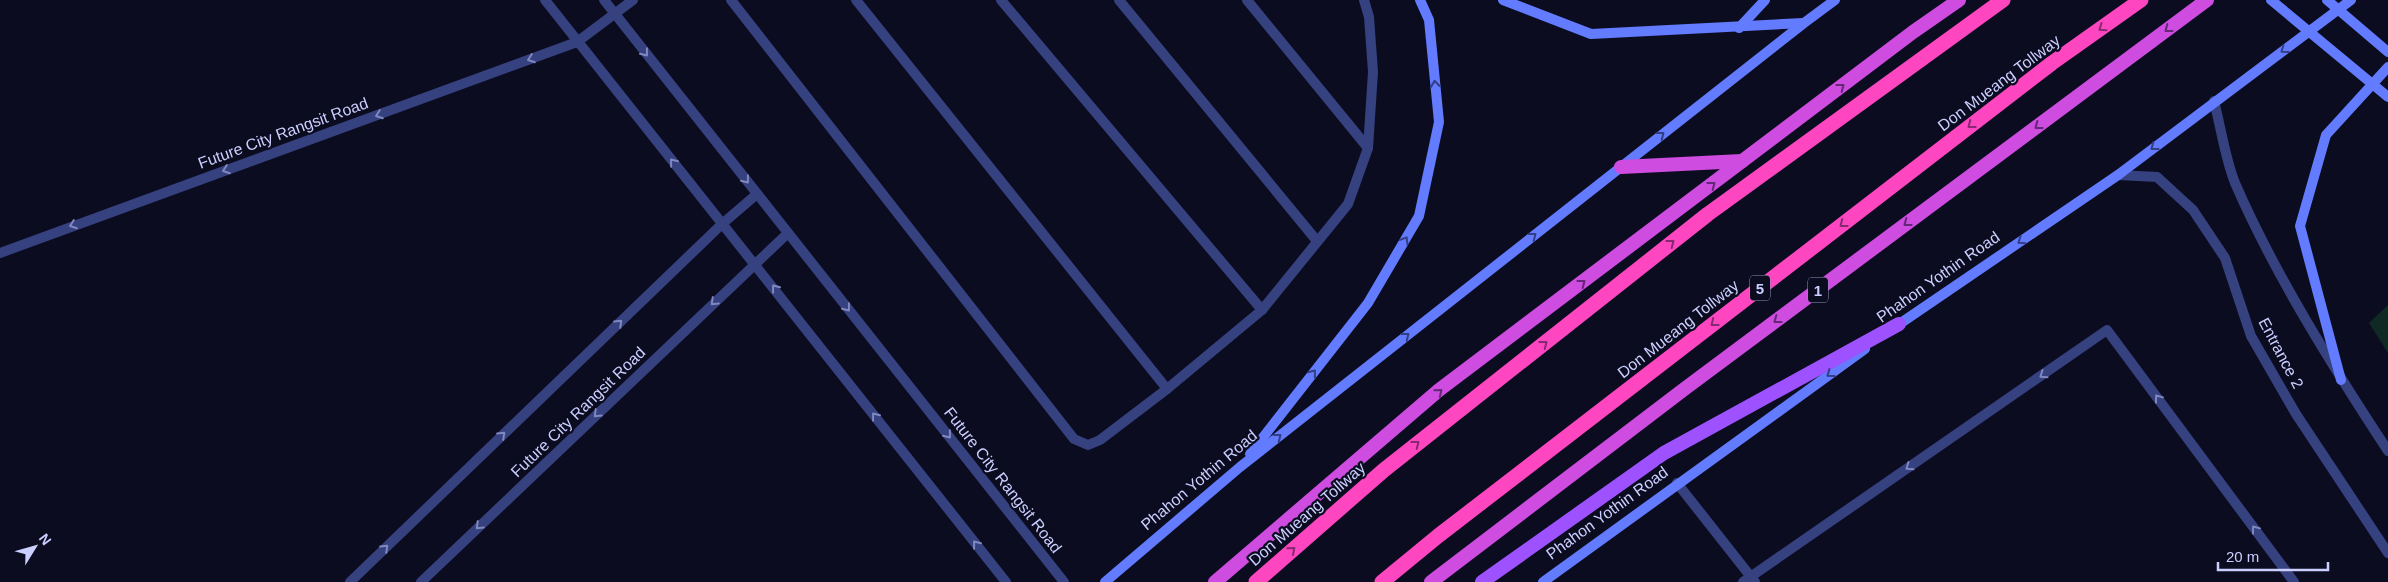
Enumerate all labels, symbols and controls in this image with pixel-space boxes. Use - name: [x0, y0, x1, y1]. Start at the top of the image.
- one-way arrow: [2098, 22, 2107, 31]
- one-way arrow: [2164, 23, 2174, 32]
- street label: Don Mueang Tollway: [1935, 32, 2063, 134]
- one-way arrow: [2280, 44, 2290, 53]
- one-way arrow: [640, 47, 648, 56]
- one-way arrow: [528, 53, 536, 63]
- one-way arrow: [1430, 79, 1441, 87]
- one-way arrow: [1835, 84, 1844, 92]
- street label: Future City Rangsit Road: [196, 94, 370, 172]
- one-way arrow: [375, 109, 384, 119]
- one-way arrow: [1968, 120, 1977, 128]
- one-way arrow: [2034, 120, 2044, 129]
- one-way arrow: [1655, 133, 1664, 141]
- one-way arrow: [2150, 141, 2160, 150]
- one-way arrow: [670, 159, 678, 168]
- one-way arrow: [222, 164, 231, 174]
- one-way arrow: [741, 174, 749, 183]
- one-way arrow: [1706, 182, 1715, 190]
- one-way arrow: [1903, 217, 1913, 226]
- one-way arrow: [1840, 219, 1849, 227]
- one-way arrow: [70, 220, 78, 230]
- street label: Phahon Yothin Road: [1873, 228, 2003, 326]
- one-way arrow: [1528, 233, 1537, 242]
- one-way arrow: [2018, 235, 2027, 244]
- one-way arrow: [1398, 237, 1408, 246]
- one-way arrow: [1665, 241, 1674, 249]
- road number: 5: [1750, 276, 1770, 300]
- street label: Don Mueang Tollway: [1614, 277, 1742, 381]
- road number: 1: [1808, 278, 1828, 302]
- one-way arrow: [1576, 280, 1585, 288]
- one-way arrow: [772, 285, 780, 294]
- one-way arrow: [711, 296, 720, 305]
- one-way arrow: [842, 302, 851, 311]
- one-way arrow: [1774, 315, 1783, 323]
- street label: Entrance 2: [2255, 315, 2307, 391]
- one-way arrow: [1711, 318, 1720, 326]
- one-way arrow: [613, 320, 622, 329]
- one-way arrow: [1400, 334, 1409, 342]
- one-way arrow: [1538, 340, 1547, 349]
- street label: Future City Rangsit Road: [507, 343, 649, 481]
- one-way arrow: [1827, 368, 1836, 377]
- one-way arrow: [2039, 369, 2049, 378]
- one-way arrow: [1307, 370, 1316, 379]
- one-way arrow: [1433, 388, 1442, 397]
- one-way arrow: [2155, 394, 2164, 404]
- street label: Future City Rangsit Road: [941, 404, 1065, 556]
- one-way arrow: [593, 408, 602, 417]
- one-way arrow: [873, 413, 881, 422]
- street label: Phahon Yothin Road: [1138, 427, 1260, 533]
- one-way arrow: [942, 429, 951, 439]
- one-way arrow: [496, 432, 505, 441]
- one-way arrow: [1272, 434, 1282, 443]
- one-way arrow: [1410, 442, 1419, 450]
- street label: Don Mueang Tollway: [1245, 459, 1369, 569]
- one-way arrow: [1906, 461, 1915, 470]
- street label: Phahon Yothin Road: [1543, 463, 1671, 563]
- one-way arrow: [476, 521, 485, 530]
- north arrow: [10, 522, 60, 572]
- one-way arrow: [2252, 525, 2261, 535]
- text: N: [36, 530, 55, 548]
- scale bar: [2218, 540, 2328, 572]
- one-way arrow: [973, 541, 981, 550]
- one-way arrow: [379, 545, 388, 554]
- one-way arrow: [1287, 547, 1296, 556]
- text: 20 m: [2226, 548, 2259, 565]

